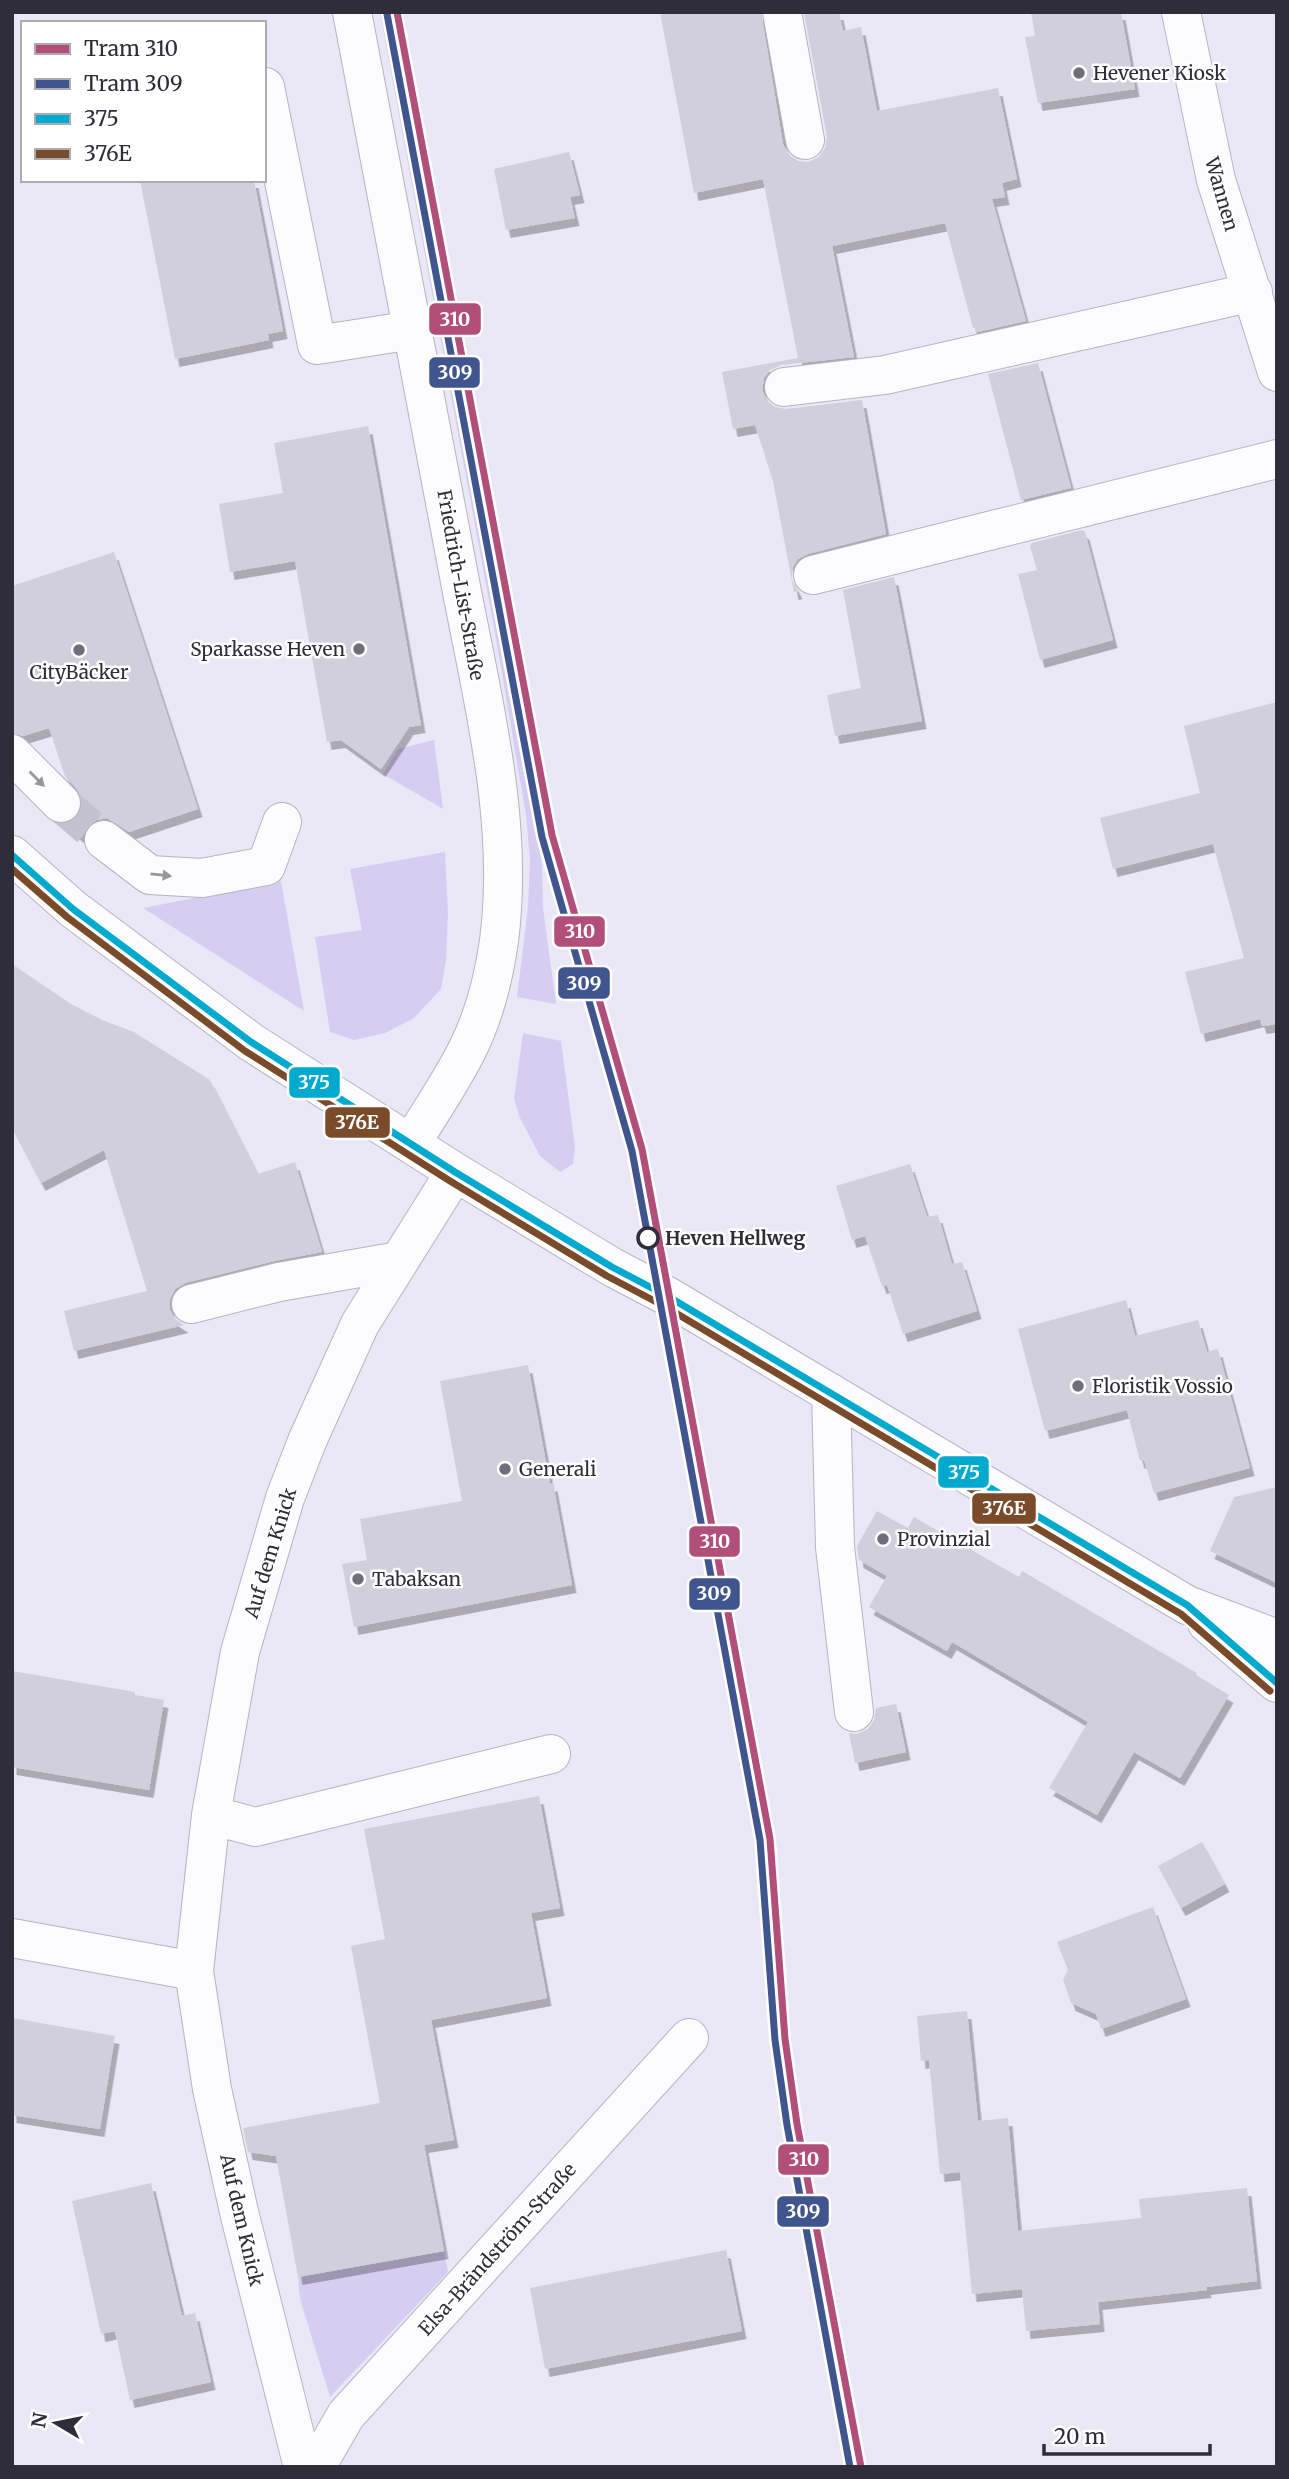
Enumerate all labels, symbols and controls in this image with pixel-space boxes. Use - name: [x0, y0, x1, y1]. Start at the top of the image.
- legend: [21, 21, 266, 182]
- text: Tram 310: [84, 35, 178, 62]
- place label: Hevener Kiosk: [1093, 61, 1226, 85]
- marker: Hevener Kiosk: [1071, 65, 1087, 81]
- text: Tram 309: [84, 70, 183, 97]
- text: 375: [84, 105, 119, 132]
- text: 376E: [84, 140, 132, 167]
- street label: Wannen: [1200, 153, 1244, 234]
- line badge: 310: [428, 302, 482, 336]
- text: 310: [440, 307, 470, 331]
- line badge: 309: [428, 356, 481, 389]
- text: 309: [438, 360, 472, 384]
- street label: Friedrich-List-Straße: [432, 488, 490, 682]
- place label: Sparkasse Heven: [190, 637, 345, 661]
- marker: Sparkasse Heven: [351, 641, 367, 657]
- marker: CityBäcker: [71, 642, 87, 658]
- place label: CityBäcker: [30, 660, 129, 684]
- one-way arrow: [28, 770, 45, 787]
- one-way arrow: [150, 870, 172, 881]
- line badge: 310: [553, 915, 606, 948]
- text: 310: [565, 919, 595, 943]
- line badge: 309: [557, 966, 611, 1000]
- text: 309: [567, 971, 601, 995]
- line badge: 375: [288, 1066, 341, 1099]
- text: 375: [298, 1070, 330, 1094]
- line badge: 376E: [324, 1106, 391, 1139]
- text: 376E: [335, 1110, 380, 1134]
- place label: Heven Hellweg: [665, 1226, 805, 1250]
- marker: Heven Hellweg: [637, 1227, 659, 1249]
- place label: Floristik Vossio: [1092, 1374, 1233, 1398]
- marker: Floristik Vossio: [1070, 1378, 1086, 1394]
- line badge: 375: [937, 1455, 990, 1489]
- place label: Generali: [519, 1457, 596, 1481]
- text: 375: [948, 1460, 980, 1484]
- marker: Generali: [497, 1461, 513, 1477]
- street label: Auf dem Knick: [239, 1485, 301, 1622]
- line badge: 376E: [971, 1492, 1037, 1525]
- text: 376E: [982, 1496, 1027, 1520]
- line badge: 310: [688, 1525, 741, 1558]
- place label: Provinzial: [897, 1527, 991, 1551]
- text: 310: [700, 1529, 730, 1553]
- marker: Provinzial: [875, 1531, 891, 1547]
- place label: Tabaksan: [372, 1567, 462, 1591]
- marker: Tabaksan: [350, 1571, 366, 1587]
- line badge: 309: [688, 1577, 741, 1611]
- text: 309: [697, 1581, 731, 1605]
- line badge: 310: [777, 2143, 830, 2176]
- text: 310: [789, 2147, 819, 2171]
- street label: Auf dem Knick: [215, 2151, 269, 2288]
- street label: Elsa-Brändström-Straße: [413, 2158, 581, 2340]
- line badge: 309: [776, 2195, 830, 2228]
- text: 309: [786, 2199, 820, 2223]
- north arrow: [21, 2388, 91, 2458]
- text: N: [26, 2411, 52, 2430]
- scale bar: [1044, 2412, 1210, 2456]
- text: 20 m: [1054, 2423, 1106, 2450]

